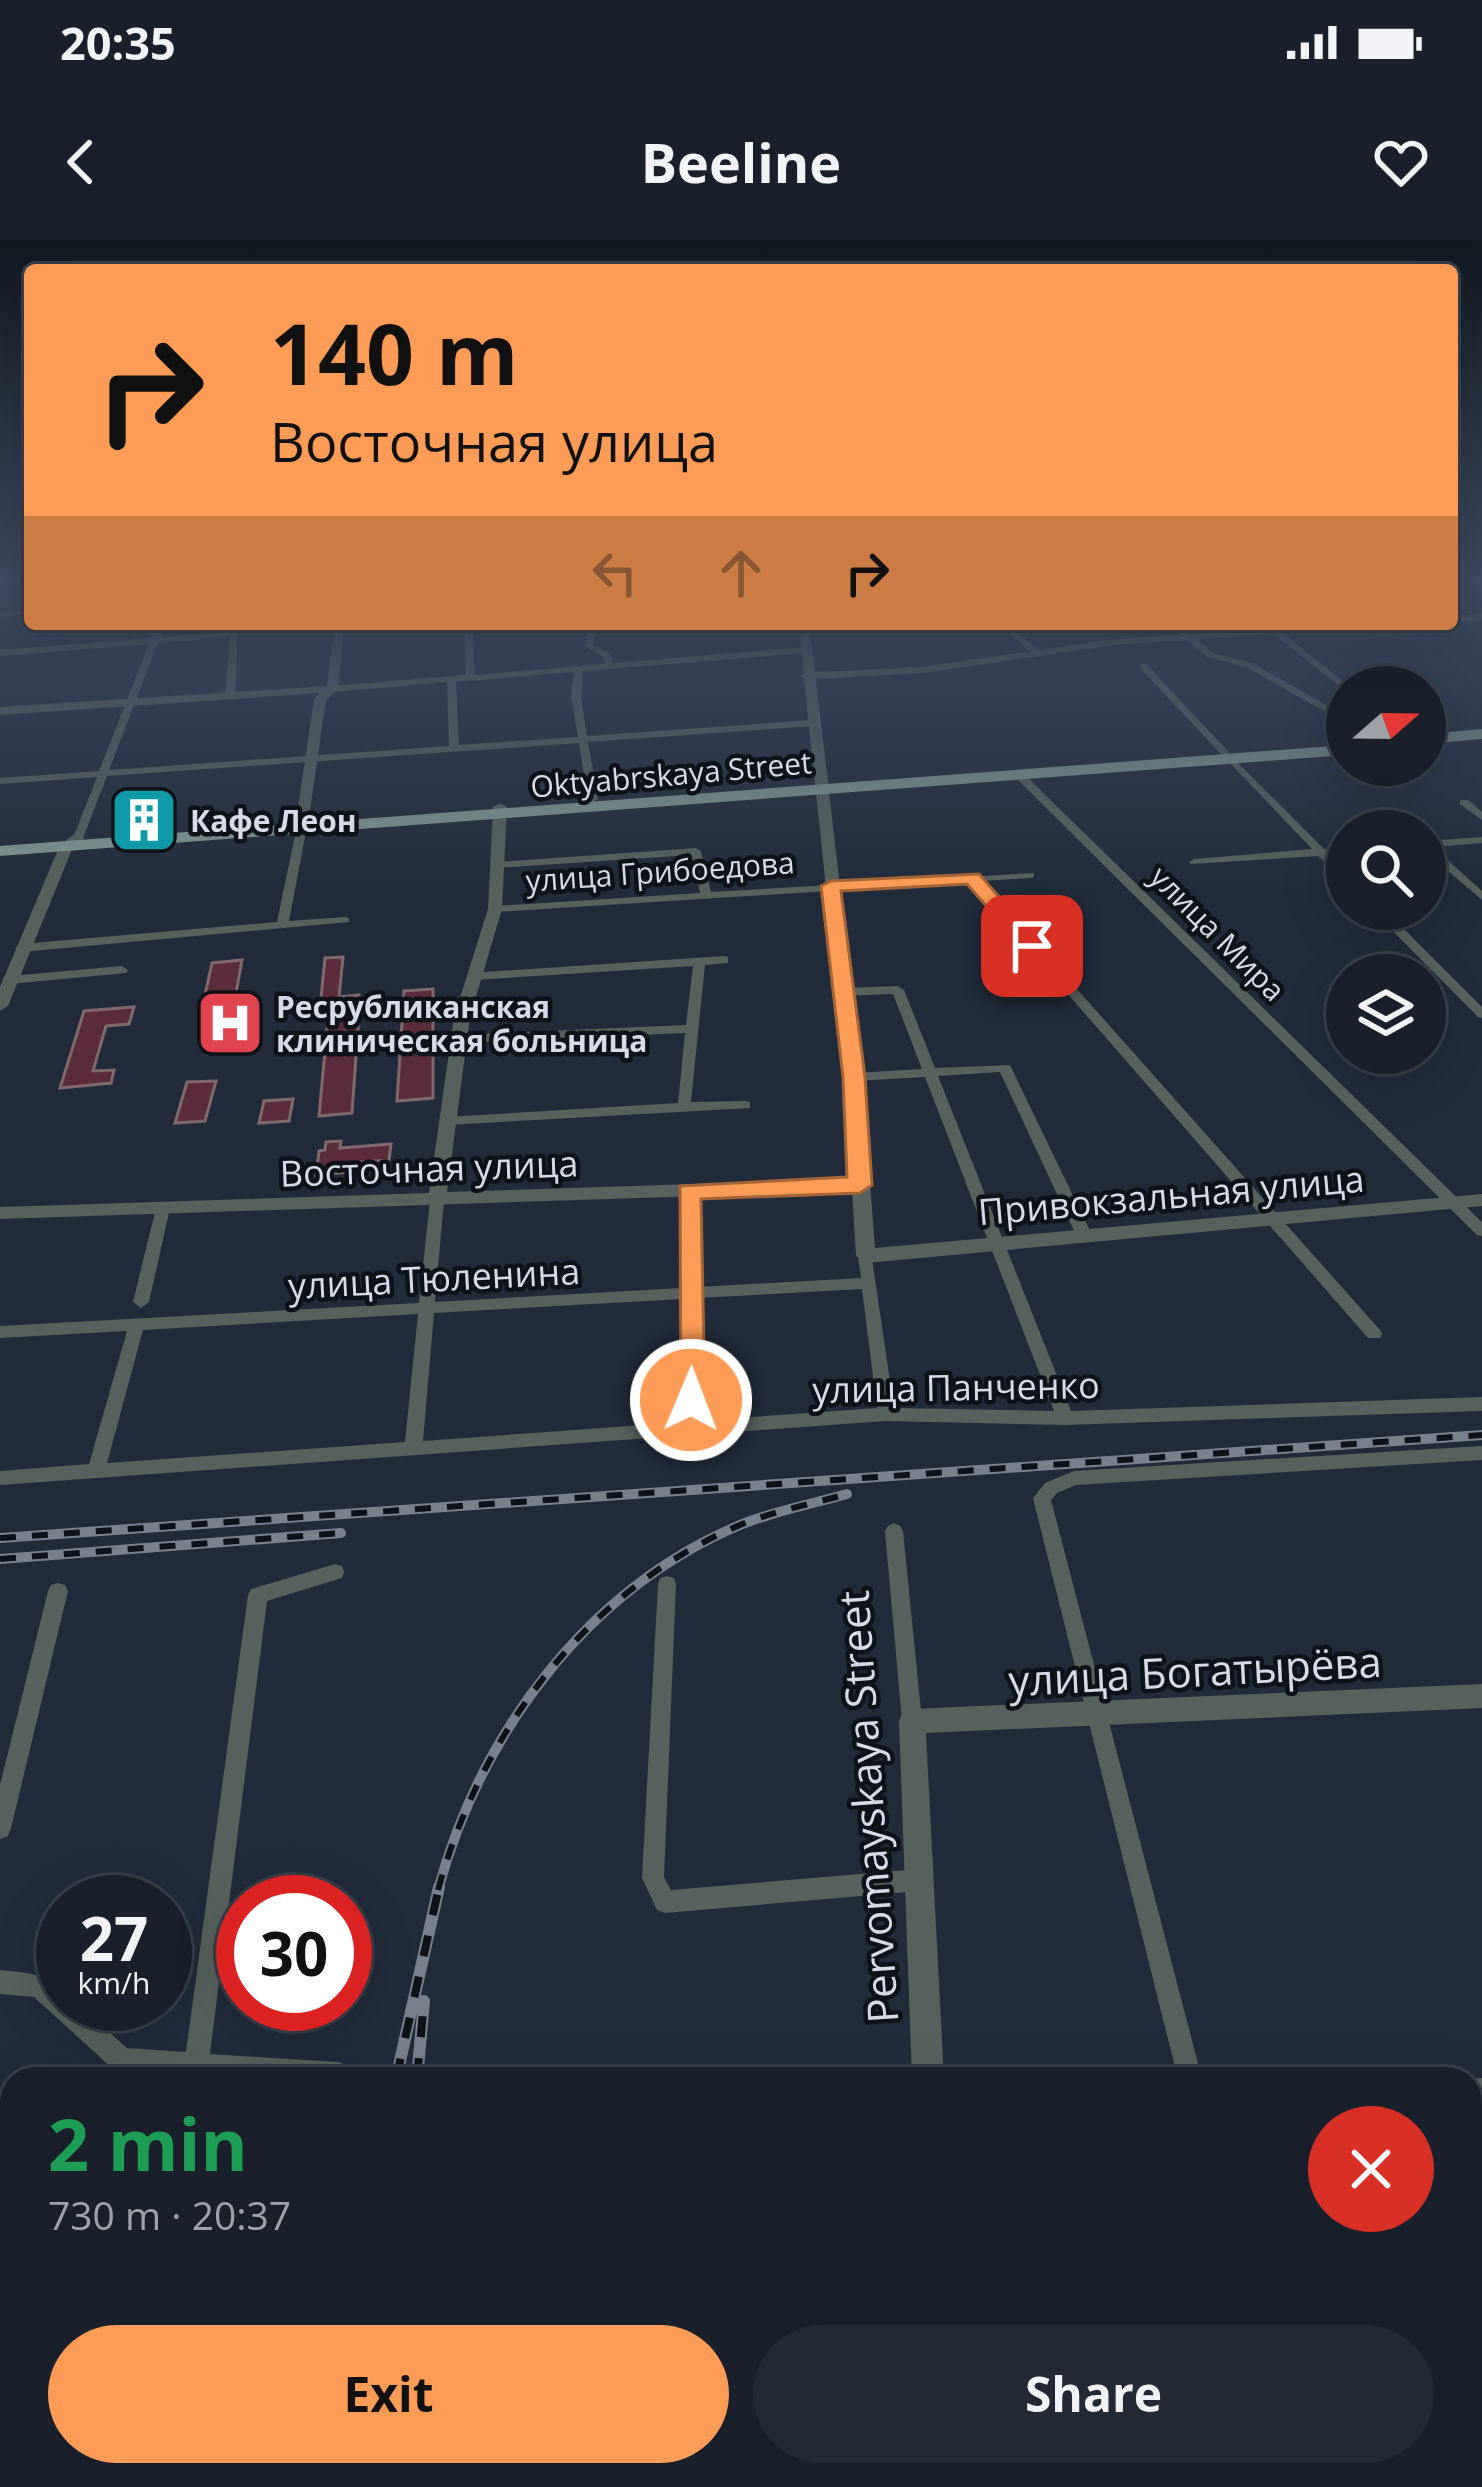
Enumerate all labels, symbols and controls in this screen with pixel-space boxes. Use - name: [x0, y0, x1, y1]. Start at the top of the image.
- text: 20:35: [60, 12, 176, 73]
- text: Beeline: [641, 125, 841, 199]
- icon: back: [48, 129, 114, 195]
- icon: heart: [1368, 129, 1434, 195]
- text: 140 m: [270, 295, 518, 410]
- icon: right: [72, 312, 228, 468]
- text: Восточная улица: [270, 404, 718, 478]
- icon: left: [582, 540, 648, 606]
- icon: ahead: [708, 540, 774, 606]
- icon: right: [834, 540, 900, 606]
- north arrow: [1326, 666, 1446, 786]
- map controls: [1326, 666, 1446, 1074]
- street label: Oktyabrskaya Street: [529, 741, 813, 807]
- building icon: Кафе Леон: [109, 785, 179, 855]
- place label: Кафе Леон: [190, 800, 357, 841]
- button: search: [1326, 810, 1446, 930]
- street label: улица Грибоедова: [524, 841, 796, 901]
- street label: улица Мира: [1141, 856, 1295, 1010]
- pin: [981, 895, 1083, 997]
- icon: arrive: [999, 913, 1065, 979]
- button: layers: [1326, 954, 1446, 1074]
- place label: Ресрубликанская клиническая больница: [276, 986, 647, 1061]
- hospital icon: Ресрубликанская клиническая больница: [195, 988, 265, 1058]
- street label: Восточная улица: [279, 1138, 579, 1198]
- street label: Привокзальная улица: [976, 1154, 1366, 1236]
- street label: улица Тюленина: [287, 1246, 581, 1310]
- position arrow: [628, 1337, 754, 1463]
- street label: улица Панченко: [812, 1360, 1100, 1414]
- street label: Pervomayskaya Street: [823, 1589, 911, 2025]
- street label: улица Богатырёва: [1007, 1632, 1383, 1708]
- speed limit sign: 30: [216, 1875, 372, 2031]
- text: 27: [80, 1897, 148, 1979]
- text: km/h: [78, 1962, 150, 2003]
- text: 2 min: [48, 2094, 248, 2192]
- button: close: [1308, 2106, 1434, 2232]
- text: 730 m · 20:37: [48, 2188, 291, 2241]
- button: Exit: [48, 2325, 729, 2463]
- button: Share: [753, 2325, 1434, 2463]

